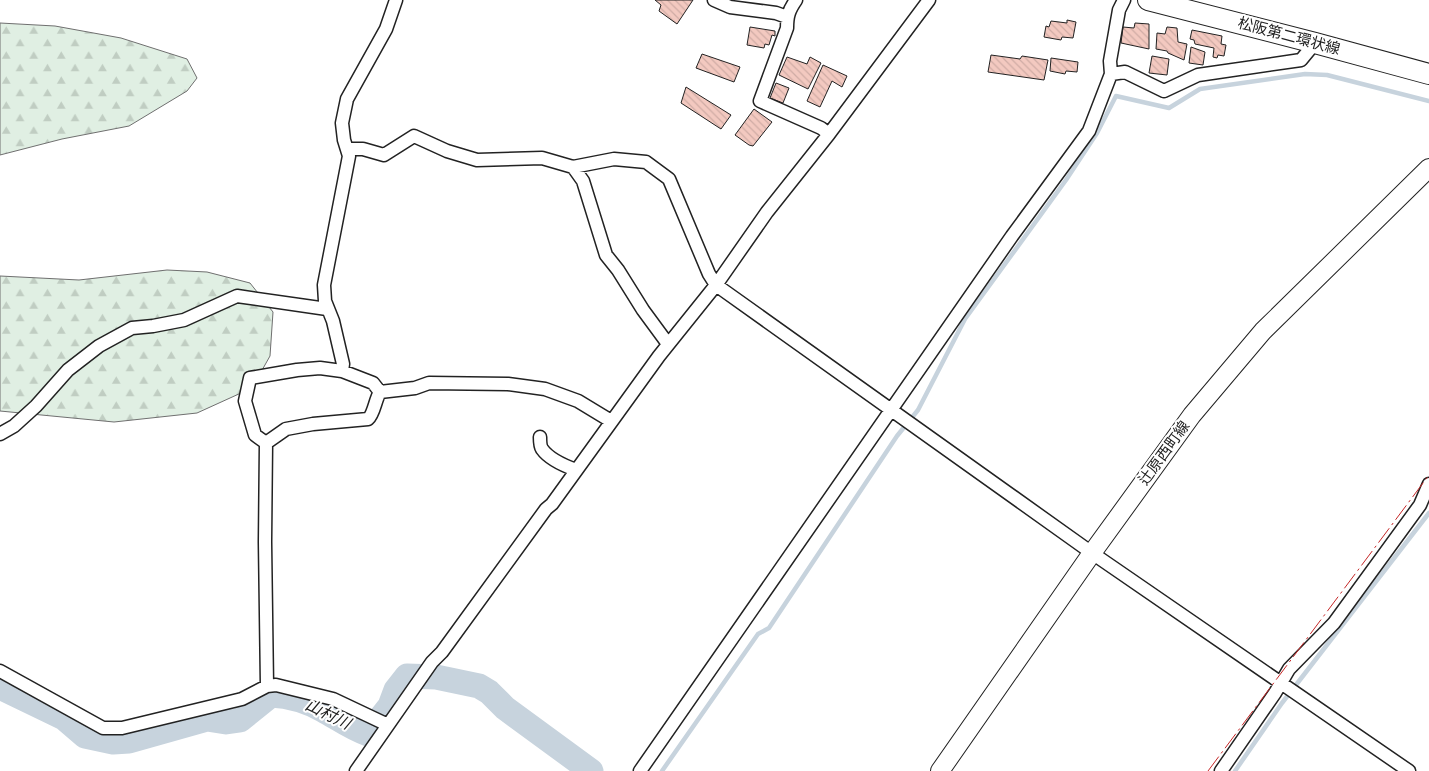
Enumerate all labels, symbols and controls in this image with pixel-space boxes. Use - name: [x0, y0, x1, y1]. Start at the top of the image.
- street label: 松阪第二環状線: [1236, 14, 1342, 58]
- street label: 辻原西町線: [1135, 417, 1193, 489]
- water label: 山村川: [302, 695, 356, 734]

